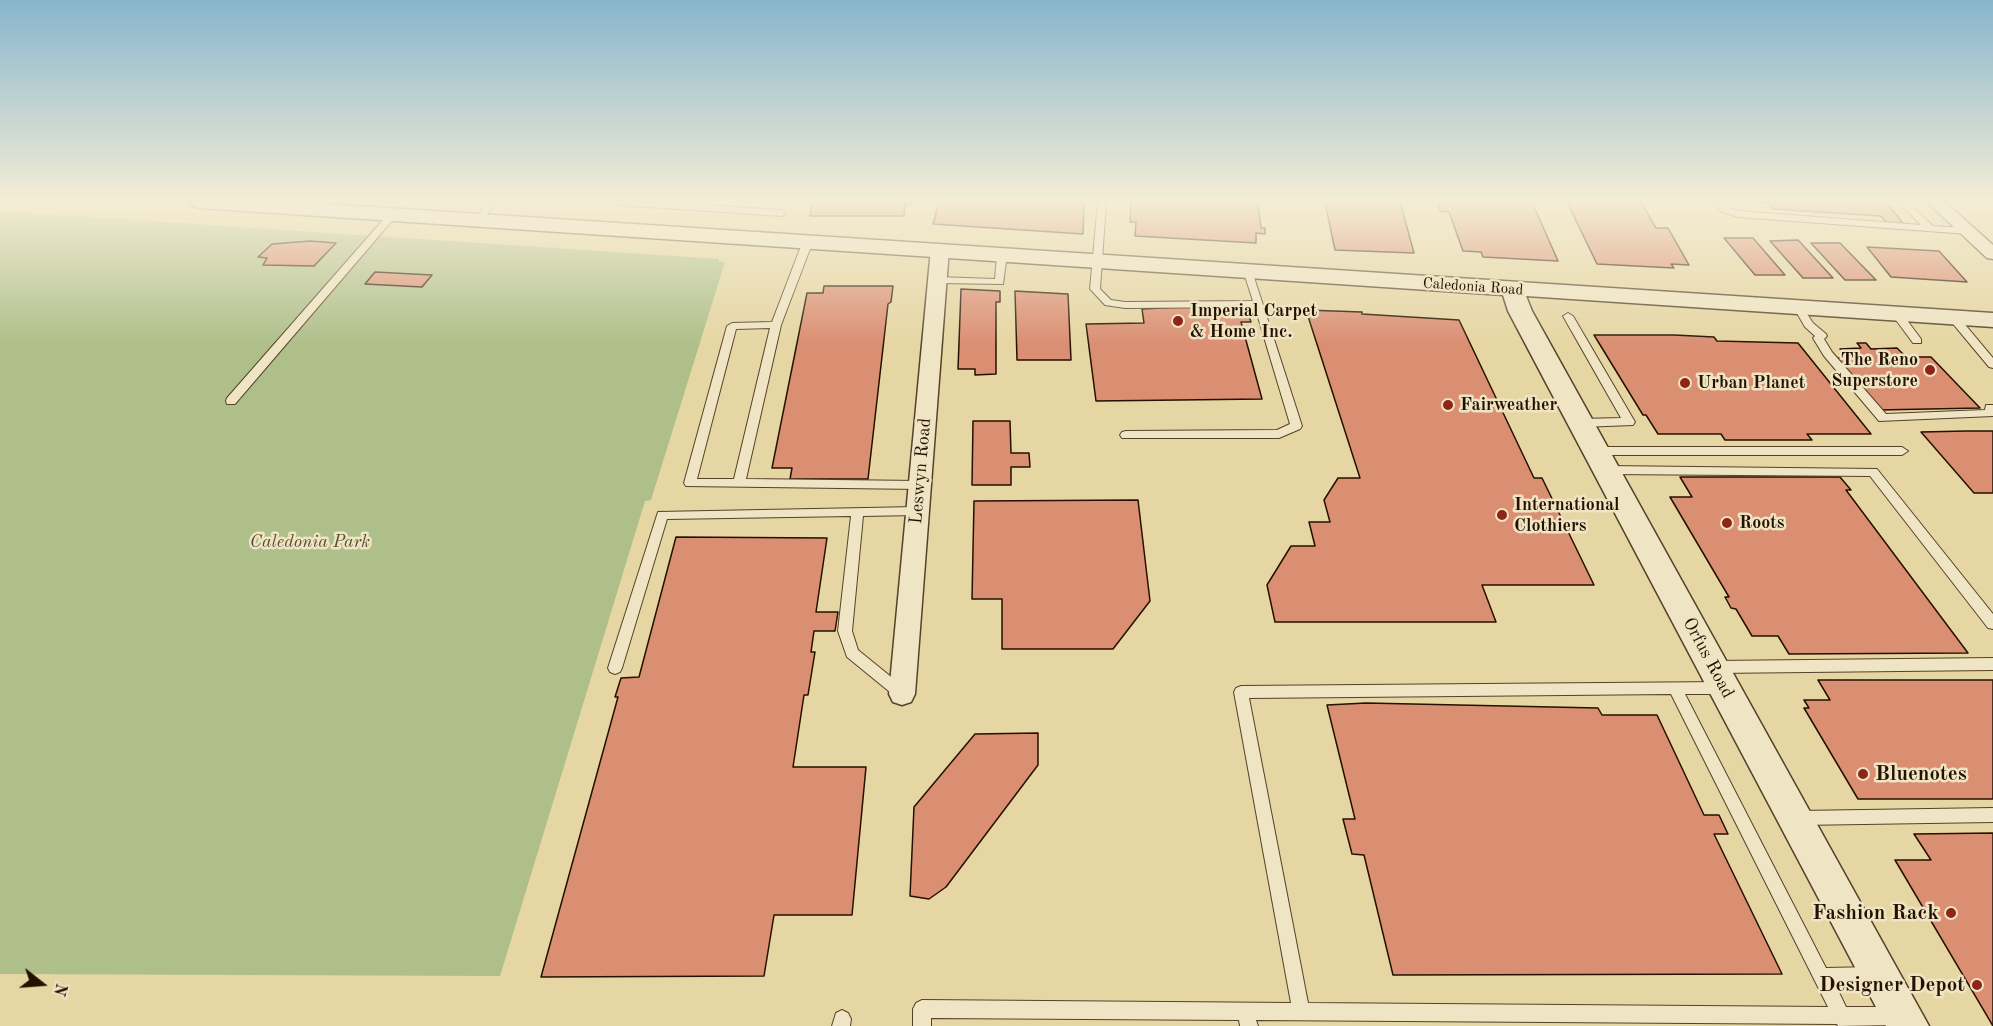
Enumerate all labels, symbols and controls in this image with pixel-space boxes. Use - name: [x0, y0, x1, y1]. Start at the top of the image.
- street label: Caledonia Road: [1422, 275, 1524, 299]
- place label: Imperial Carpet & Home Inc.: [1190, 300, 1317, 342]
- marker: Imperial Carpet & Home Inc.: [1171, 314, 1185, 328]
- place label: The Reno Superstore: [1831, 349, 1918, 392]
- marker: The Reno Superstore: [1923, 363, 1937, 377]
- place label: Urban Planet: [1697, 372, 1805, 394]
- marker: Urban Planet: [1678, 376, 1692, 390]
- place label: Fairweather: [1460, 394, 1557, 416]
- marker: Fairweather: [1441, 398, 1455, 412]
- street label: Leswyn Road: [906, 417, 936, 525]
- place label: International Clothiers: [1514, 494, 1620, 536]
- marker: International Clothiers: [1495, 508, 1509, 522]
- place label: Roots: [1739, 512, 1785, 534]
- marker: Roots: [1720, 516, 1734, 530]
- park label: Caledonia Park: [250, 531, 370, 553]
- street label: Orfus Road: [1678, 614, 1738, 702]
- place label: Bluenotes: [1875, 761, 1967, 787]
- marker: Bluenotes: [1856, 767, 1870, 781]
- place label: Fashion Rack: [1812, 900, 1939, 926]
- marker: Fashion Rack: [1944, 906, 1958, 920]
- north arrow: [12, 954, 72, 1014]
- place label: Designer Depot: [1819, 972, 1965, 998]
- marker: Designer Depot: [1970, 978, 1984, 992]
- text: N: [50, 981, 69, 997]

